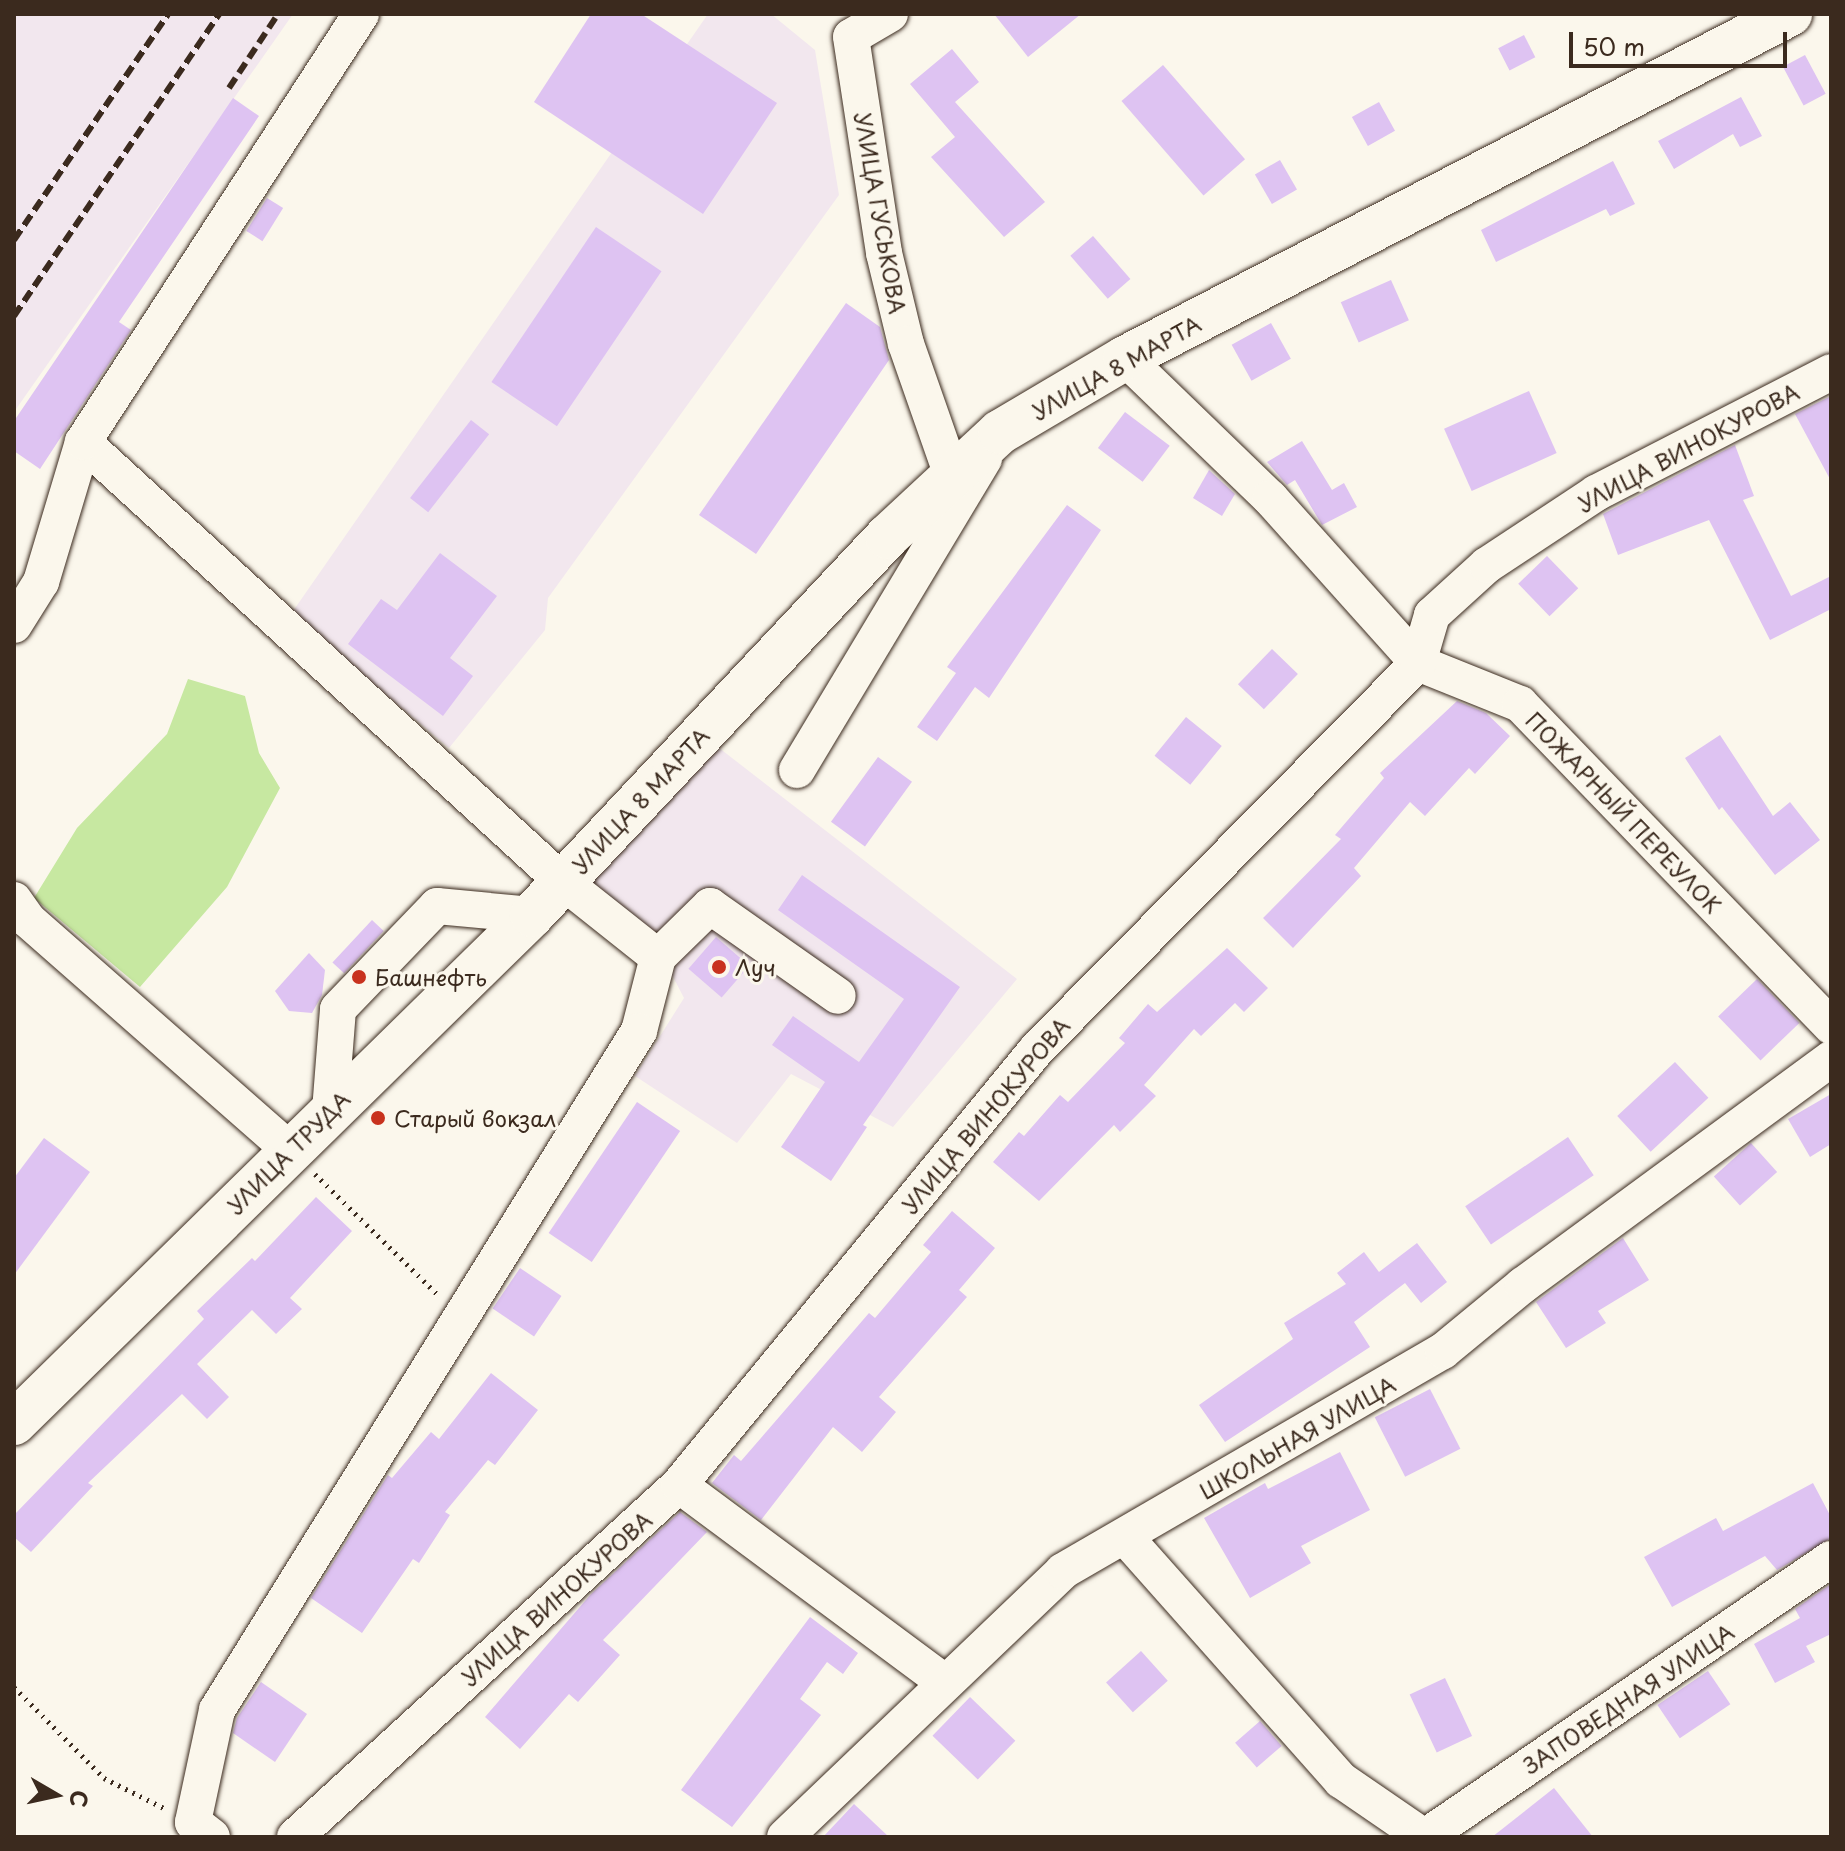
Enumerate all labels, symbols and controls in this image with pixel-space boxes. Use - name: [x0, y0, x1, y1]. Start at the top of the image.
- scale bar: [1573, 16, 1791, 66]
- text: 50 m: [1583, 28, 1645, 64]
- street label: УЛИЦА ГУСЬКОВА: [850, 109, 912, 317]
- street label: УЛИЦА 8 МАРТА: [1026, 309, 1206, 425]
- street label: УЛИЦА ВИНОКУРОВА: [1572, 377, 1804, 517]
- street label: ПОЖАРНЫЙ ПЕРЕУЛОК: [1521, 706, 1727, 918]
- street label: УЛИЦА 8 МАРТА: [565, 721, 715, 879]
- place label: Луч: [735, 954, 776, 980]
- marker: Луч: [710, 958, 728, 976]
- place label: Башнефть: [375, 964, 487, 990]
- marker: Башнефть: [350, 968, 368, 986]
- street label: УЛИЦА ВИНОКУРОВА: [895, 1011, 1075, 1219]
- street label: УЛИЦА ТРУДА: [220, 1084, 356, 1220]
- place label: Старый вокзал: [394, 1105, 558, 1131]
- marker: Старый вокзал: [369, 1109, 387, 1127]
- street label: ШКОЛЬНАЯ УЛИЦА: [1194, 1370, 1400, 1504]
- street label: УЛИЦА ВИНОКУРОВА: [455, 1505, 657, 1691]
- street label: ЗАПОВЕДНАЯ УЛИЦА: [1518, 1618, 1738, 1778]
- north arrow: [16, 1755, 96, 1835]
- text: С: [63, 1788, 98, 1810]

